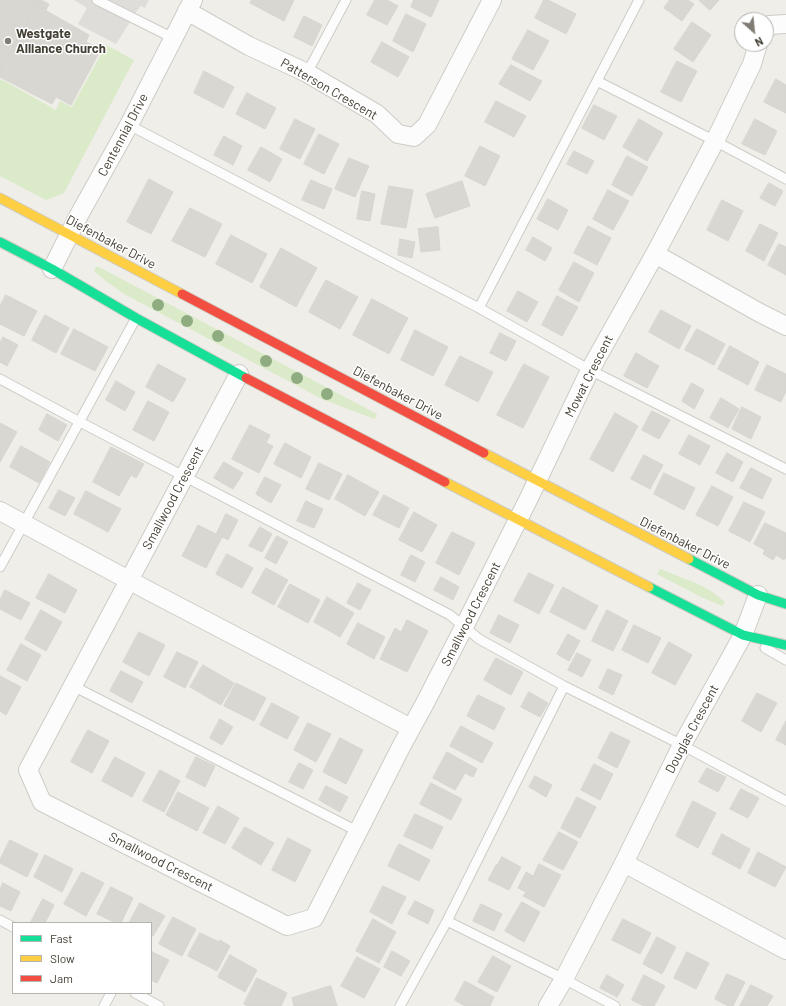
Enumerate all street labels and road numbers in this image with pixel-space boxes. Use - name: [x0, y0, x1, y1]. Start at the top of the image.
- street label: Patterson Crescent: [278, 55, 380, 123]
- street label: Centennial Drive: [95, 91, 151, 179]
- street label: Diefenbaker Drive: [63, 212, 159, 272]
- street label: Mowat Crescent: [562, 332, 616, 420]
- street label: Diefenbaker Drive: [350, 363, 446, 423]
- street label: Smallwood Crescent: [139, 444, 207, 552]
- street label: Diefenbaker Drive: [637, 513, 733, 573]
- street label: Smallwood Crescent: [438, 559, 504, 669]
- street label: Douglas Crescent: [662, 682, 722, 776]
- street label: Smallwood Crescent: [106, 829, 216, 895]

